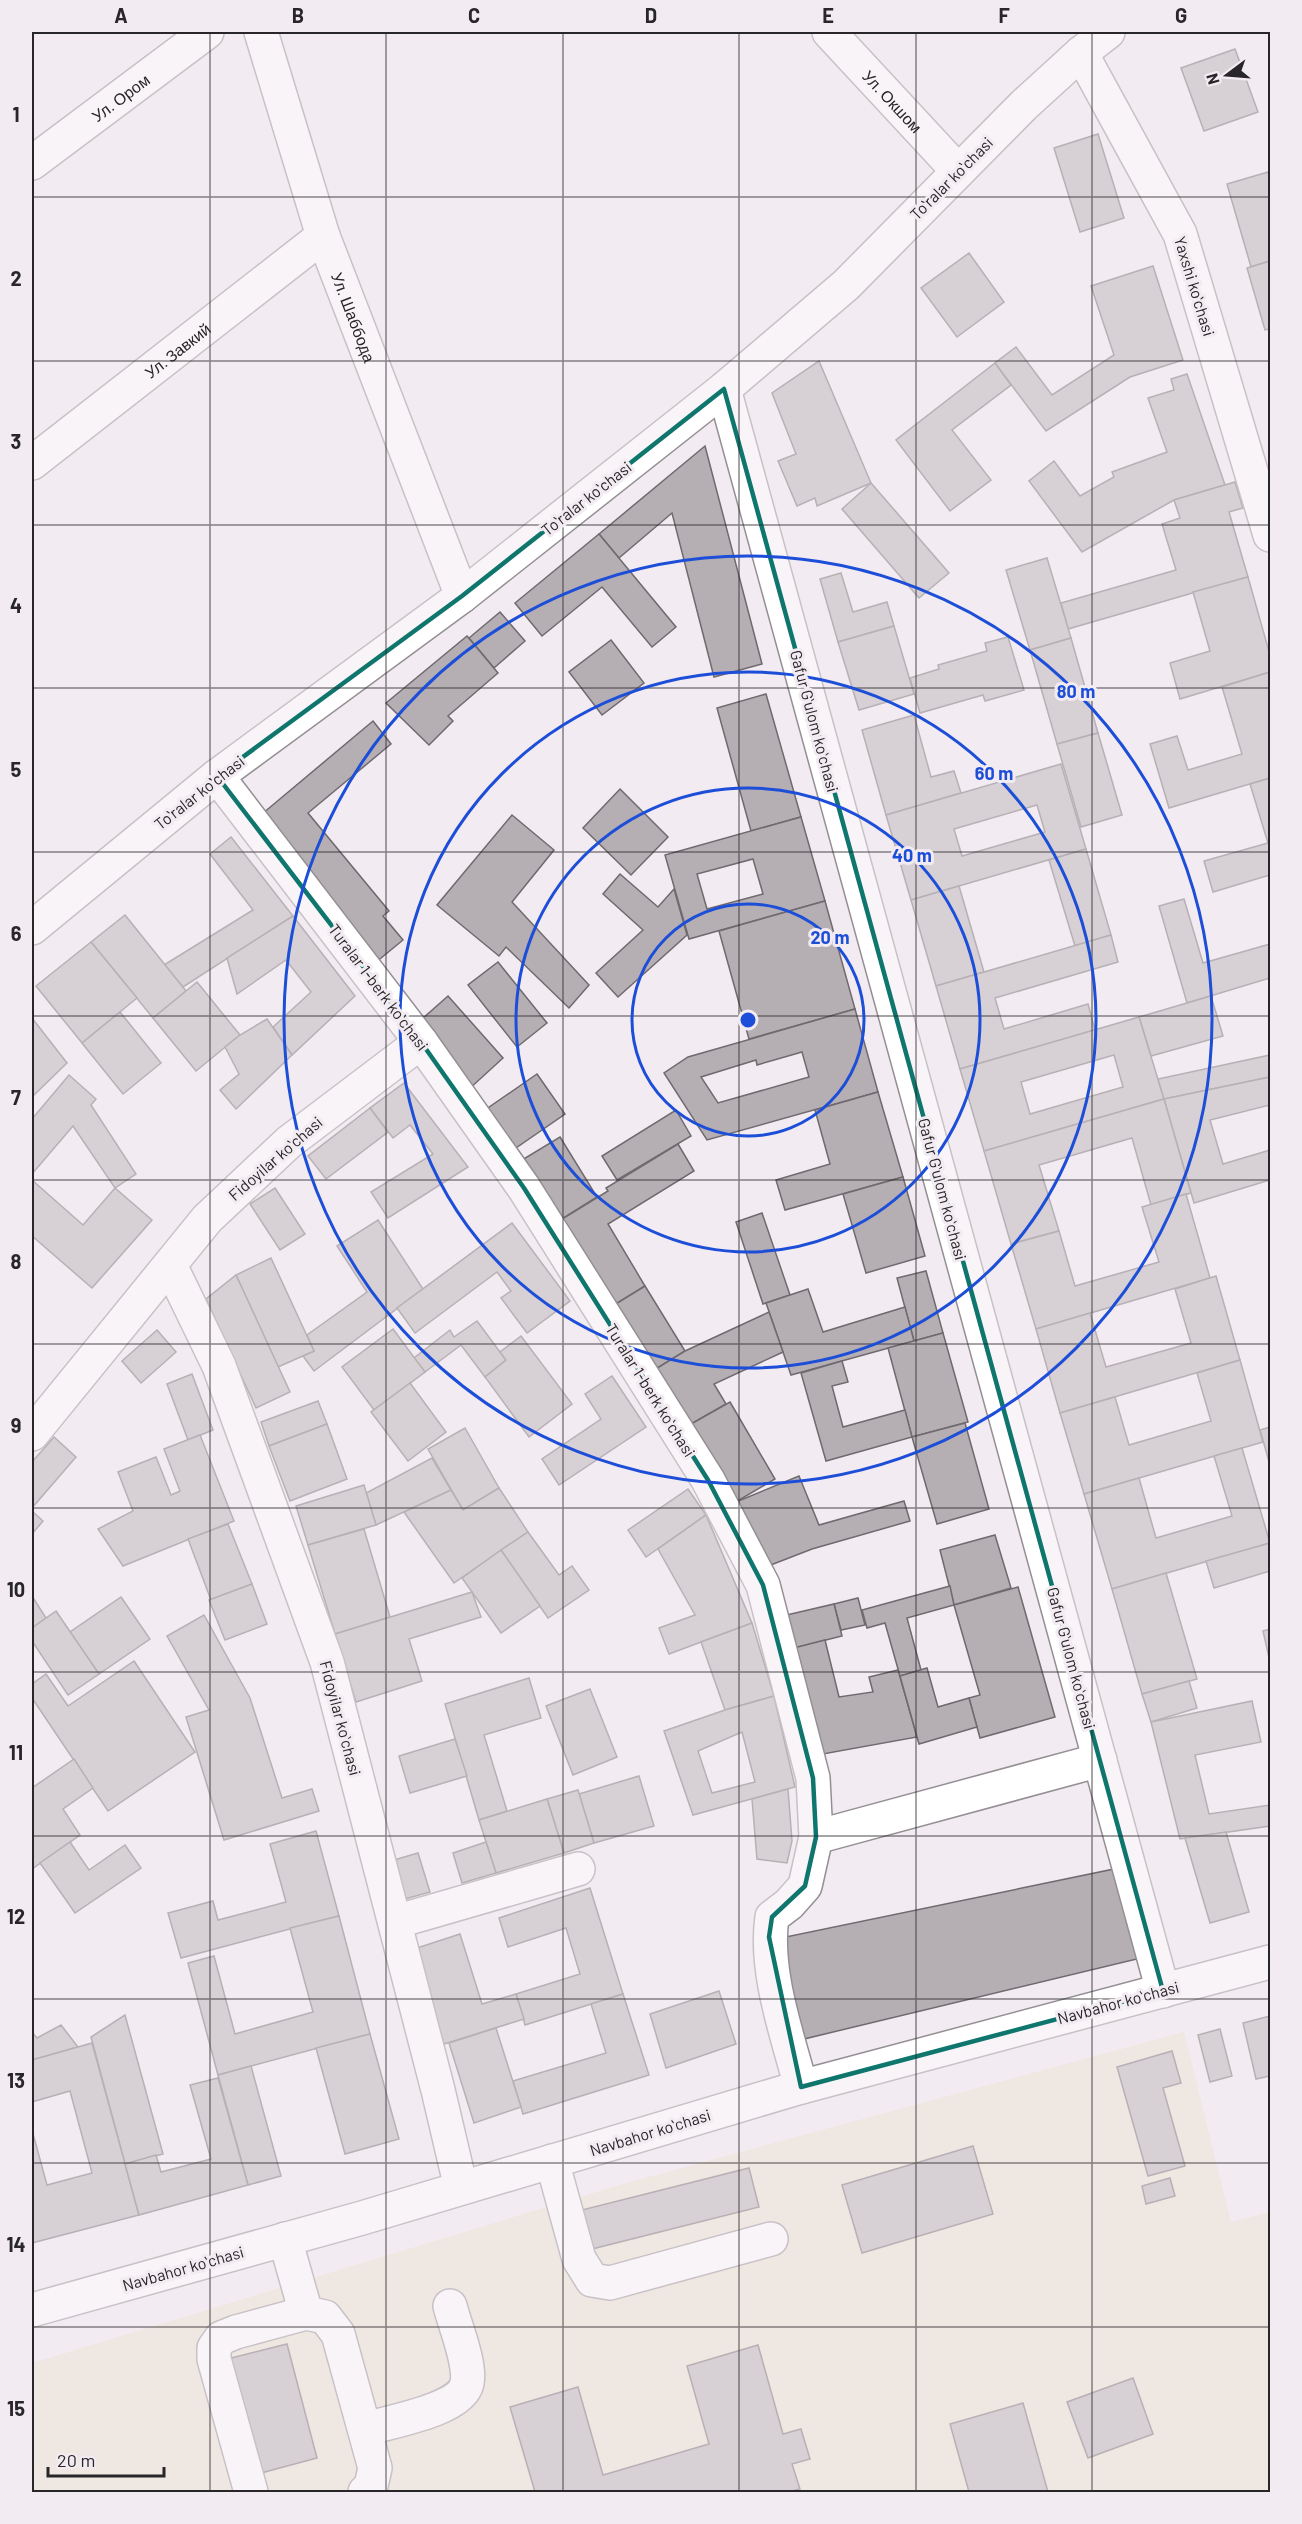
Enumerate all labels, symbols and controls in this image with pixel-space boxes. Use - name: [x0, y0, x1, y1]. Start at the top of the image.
- text: A: [114, 3, 128, 27]
- text: B: [292, 3, 304, 27]
- text: C: [468, 3, 480, 27]
- text: D: [645, 3, 657, 27]
- text: E: [822, 3, 834, 27]
- text: F: [998, 3, 1010, 27]
- text: G: [1175, 3, 1187, 27]
- north arrow: [1197, 45, 1257, 105]
- street label: Ул. Окшом: [859, 66, 927, 136]
- street label: Ул. Ором: [87, 69, 153, 125]
- text: N: [1202, 72, 1223, 87]
- text: 1: [12, 102, 20, 126]
- street label: Toʻralar koʻchasi: [906, 133, 996, 223]
- street label: Yaxshi koʻchasi: [1171, 234, 1219, 338]
- text: 2: [10, 266, 22, 290]
- street label: Ул. Шаббода: [328, 269, 380, 365]
- street label: Ул. Завкий: [140, 318, 214, 381]
- text: 3: [11, 429, 21, 453]
- street label: Toʻralar koʻchasi: [537, 457, 635, 539]
- text: 4: [10, 593, 22, 617]
- street label: Gafur Gʻulom koʻchasi: [787, 648, 843, 794]
- text: 80 m: [1057, 680, 1095, 702]
- street label: Toʻralar koʻchasi: [150, 751, 248, 833]
- text: 5: [11, 757, 22, 781]
- text: 60 m: [975, 762, 1013, 784]
- text: 40 m: [892, 844, 932, 866]
- street label: Turalar 1-berk koʻchasi: [325, 920, 433, 1054]
- text: 6: [11, 921, 22, 945]
- text: 20 m: [811, 926, 849, 948]
- centre of rings: [738, 1010, 758, 1030]
- text: 7: [11, 1085, 21, 1109]
- street label: Fidoyilar koʻchasi: [224, 1112, 326, 1204]
- street label: Gafur Gʻulom koʻchasi: [915, 1116, 971, 1262]
- text: 8: [11, 1249, 22, 1273]
- street label: Turalar 1-berk koʻchasi: [602, 1320, 700, 1460]
- text: 9: [11, 1413, 21, 1437]
- text: 10: [7, 1577, 25, 1601]
- street label: Gafur Gʻulom koʻchasi: [1044, 1585, 1100, 1731]
- street label: Fidoyilar koʻchasi: [317, 1658, 365, 1778]
- text: 11: [9, 1740, 23, 1764]
- text: 12: [7, 1904, 25, 1928]
- street label: Navbahor koʻchasi: [1055, 1977, 1181, 2027]
- text: 13: [7, 2068, 25, 2092]
- street label: Navbahor koʻchasi: [587, 2105, 713, 2159]
- text: 14: [6, 2232, 26, 2256]
- street label: Navbahor koʻchasi: [120, 2242, 246, 2294]
- text: 15: [7, 2396, 25, 2420]
- scale bar: [48, 2440, 164, 2478]
- text: 20 m: [57, 2449, 95, 2471]

